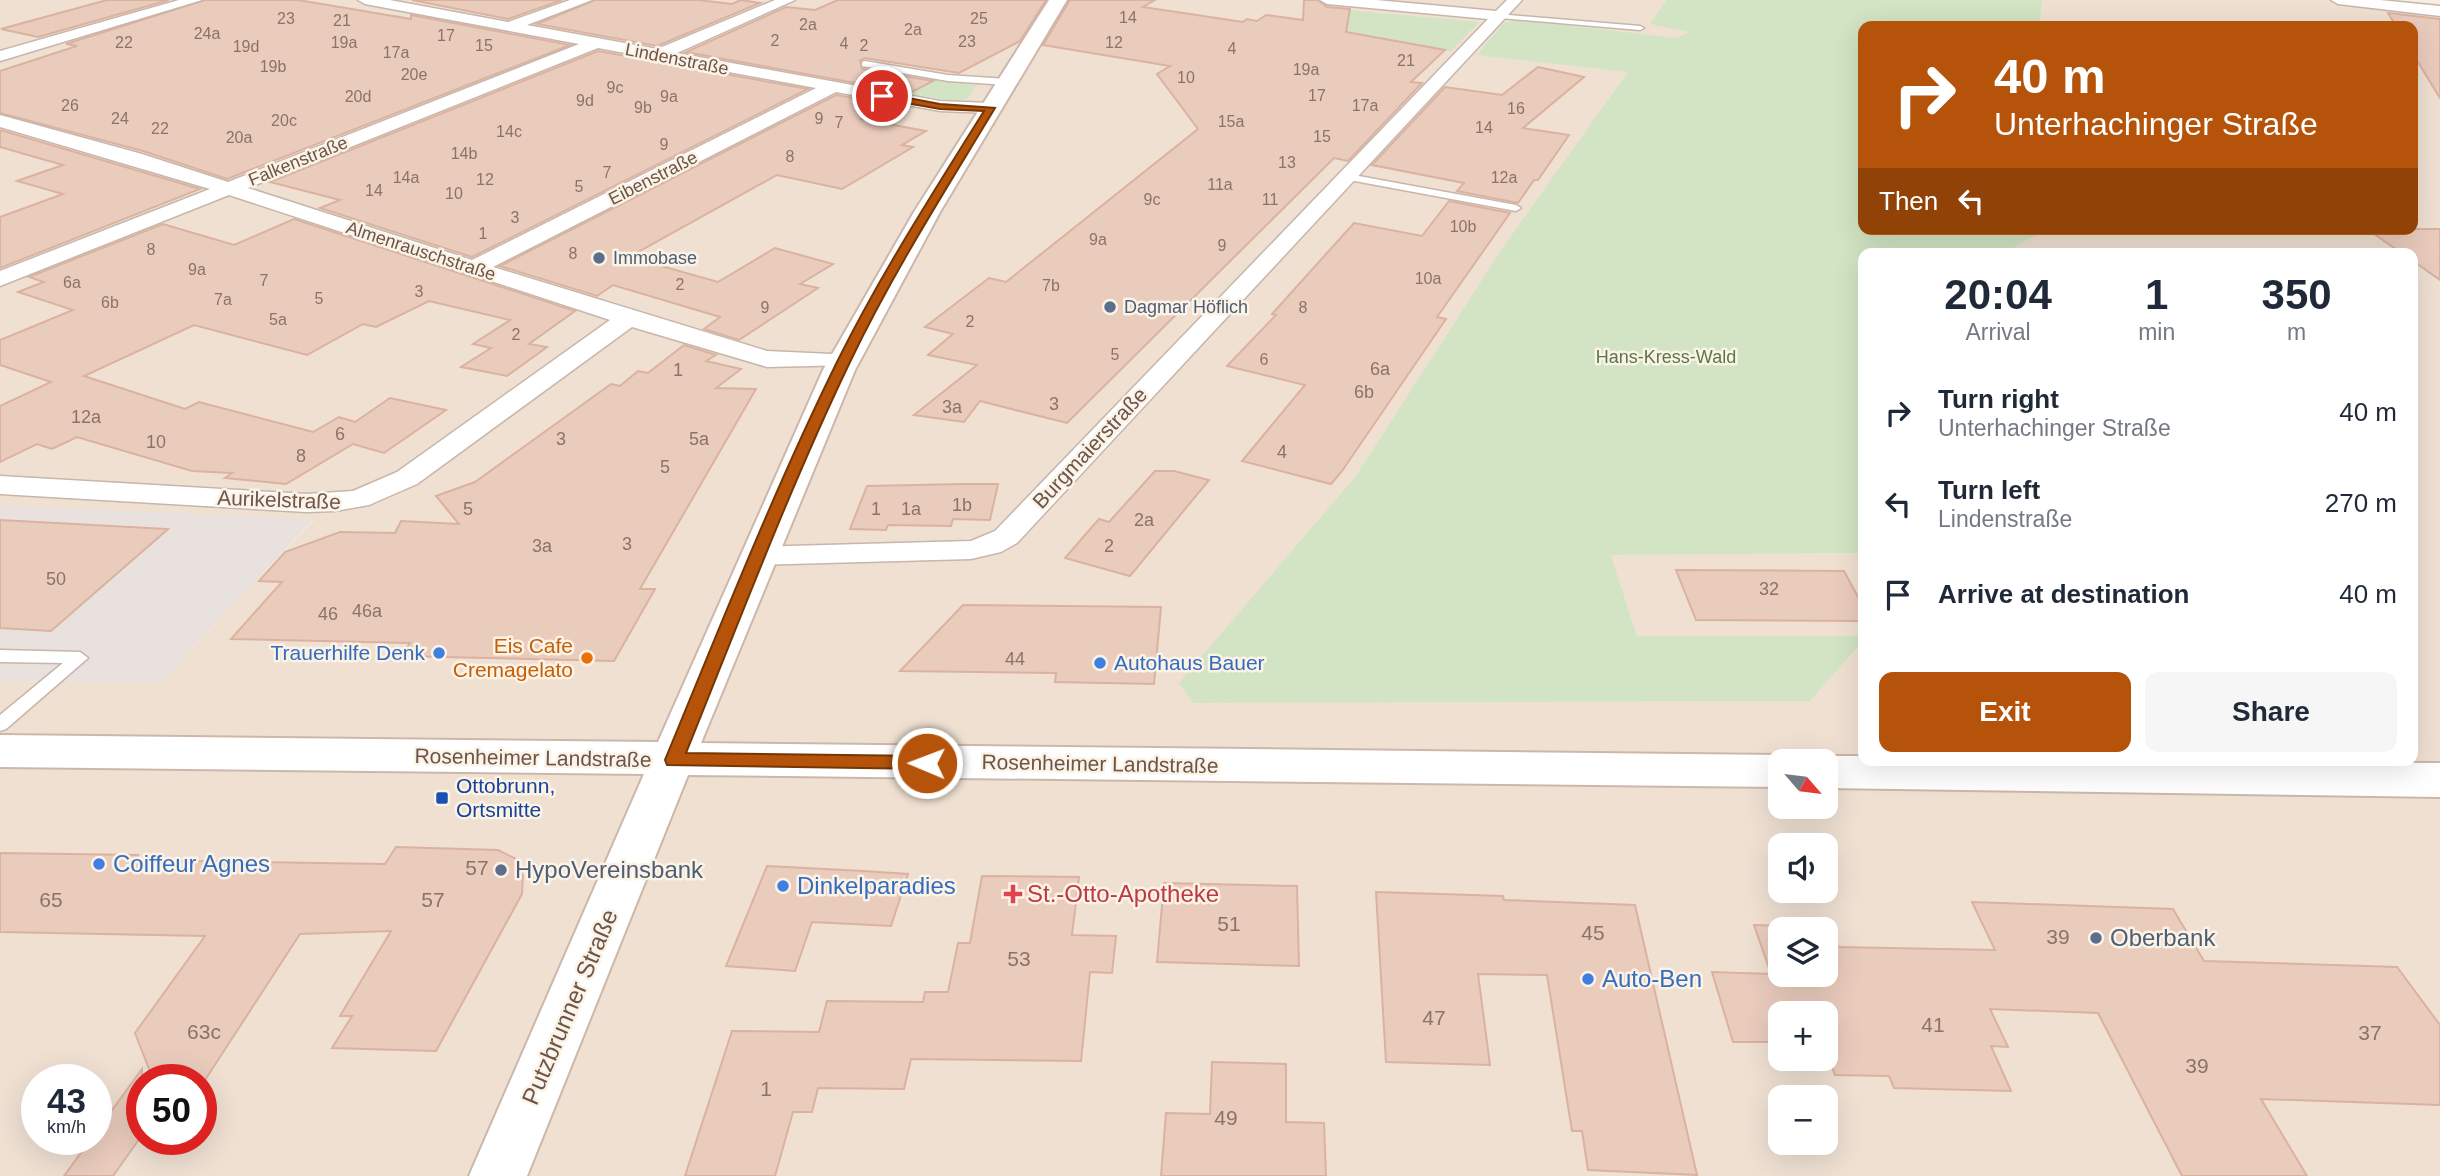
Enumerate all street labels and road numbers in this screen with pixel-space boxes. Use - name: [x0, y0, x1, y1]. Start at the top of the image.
- street label: Lindenstraße: [624, 39, 730, 79]
- street label: Falkenstraße: [246, 132, 350, 190]
- street label: Eibenstraße: [605, 147, 701, 209]
- street label: Almenrauschstraße: [344, 217, 498, 285]
- street label: Burgmaierstraße: [1028, 383, 1151, 513]
- street label: Aurikelstraße: [217, 486, 341, 513]
- street label: Rosenheimer Landstraße: [414, 744, 652, 771]
- street label: Rosenheimer Landstraße: [981, 750, 1219, 777]
- street label: Putzbrunner Straße: [516, 905, 623, 1108]

